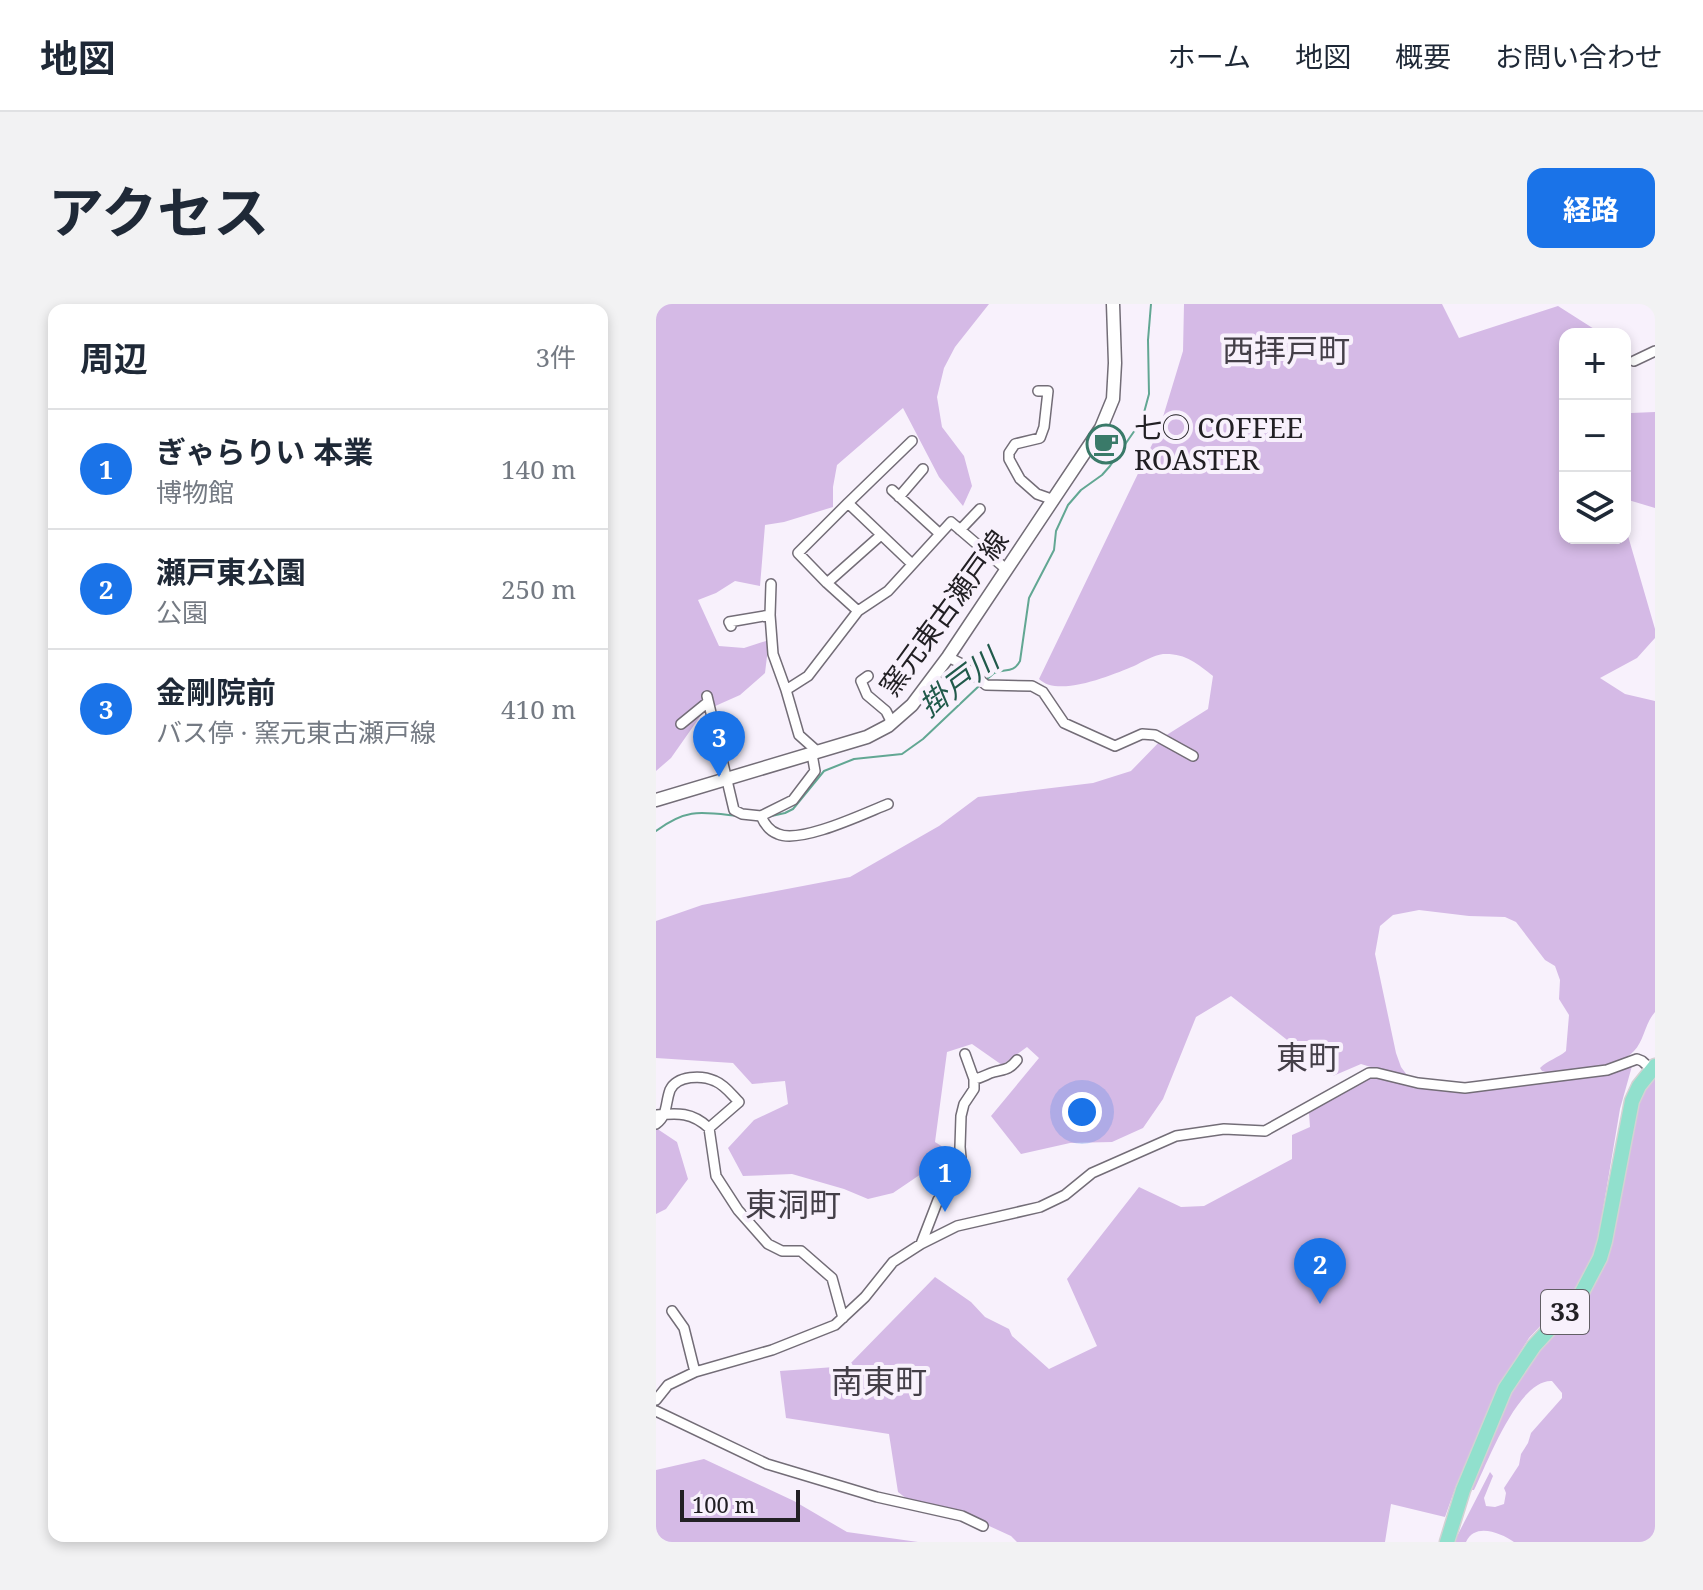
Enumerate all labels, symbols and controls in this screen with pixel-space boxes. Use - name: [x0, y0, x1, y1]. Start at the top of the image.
- text: 地図: [40, 31, 116, 83]
- text: ホーム: [1168, 37, 1251, 75]
- text: 地図: [1295, 37, 1351, 75]
- text: 概要: [1395, 37, 1451, 75]
- text: お問い合わせ: [1495, 37, 1663, 75]
- button: 経路: [1527, 168, 1655, 248]
- text: アクセス: [48, 173, 269, 249]
- district label: 西拝戸町: [1222, 328, 1350, 371]
- map controls: [1559, 328, 1631, 544]
- button: +: [1559, 328, 1631, 400]
- text: 周辺: [80, 335, 148, 381]
- text: 3件: [535, 339, 576, 375]
- button: −: [1559, 400, 1631, 472]
- place label: 七◯ COFFEE ROASTER: [1134, 408, 1303, 478]
- cafe icon: 七◯ COFFEE ROASTER: [1085, 423, 1127, 465]
- text: ぎゃらりい 本業: [156, 431, 373, 472]
- text: 1: [99, 451, 113, 487]
- text: 140 m: [501, 451, 576, 487]
- button: layers: [1559, 472, 1631, 544]
- text: 博物館: [156, 474, 234, 510]
- street label: 窯元東古瀬戸線: [870, 522, 1016, 703]
- text: 瀬戸東公園: [156, 551, 306, 592]
- text: 2: [99, 571, 113, 607]
- text: 250 m: [501, 571, 576, 607]
- text: 公園: [156, 594, 208, 630]
- water label: 掛戸川: [910, 637, 1009, 725]
- text: 金剛院前: [156, 671, 276, 712]
- text: 3: [99, 691, 113, 727]
- text: 410 m: [501, 691, 576, 727]
- pin: 3: [693, 711, 745, 777]
- text: バス停 · 窯元東古瀬戸線: [156, 714, 436, 750]
- district label: 東町: [1276, 1035, 1340, 1078]
- your location: [1062, 1092, 1102, 1132]
- pin: 1: [919, 1146, 971, 1212]
- district label: 東洞町: [745, 1182, 841, 1225]
- pin: 2: [1294, 1238, 1346, 1304]
- road number: 33: [1541, 1290, 1589, 1334]
- district label: 南東町: [831, 1359, 927, 1402]
- scale bar: [680, 1486, 800, 1522]
- text: 100 m: [692, 1489, 755, 1519]

